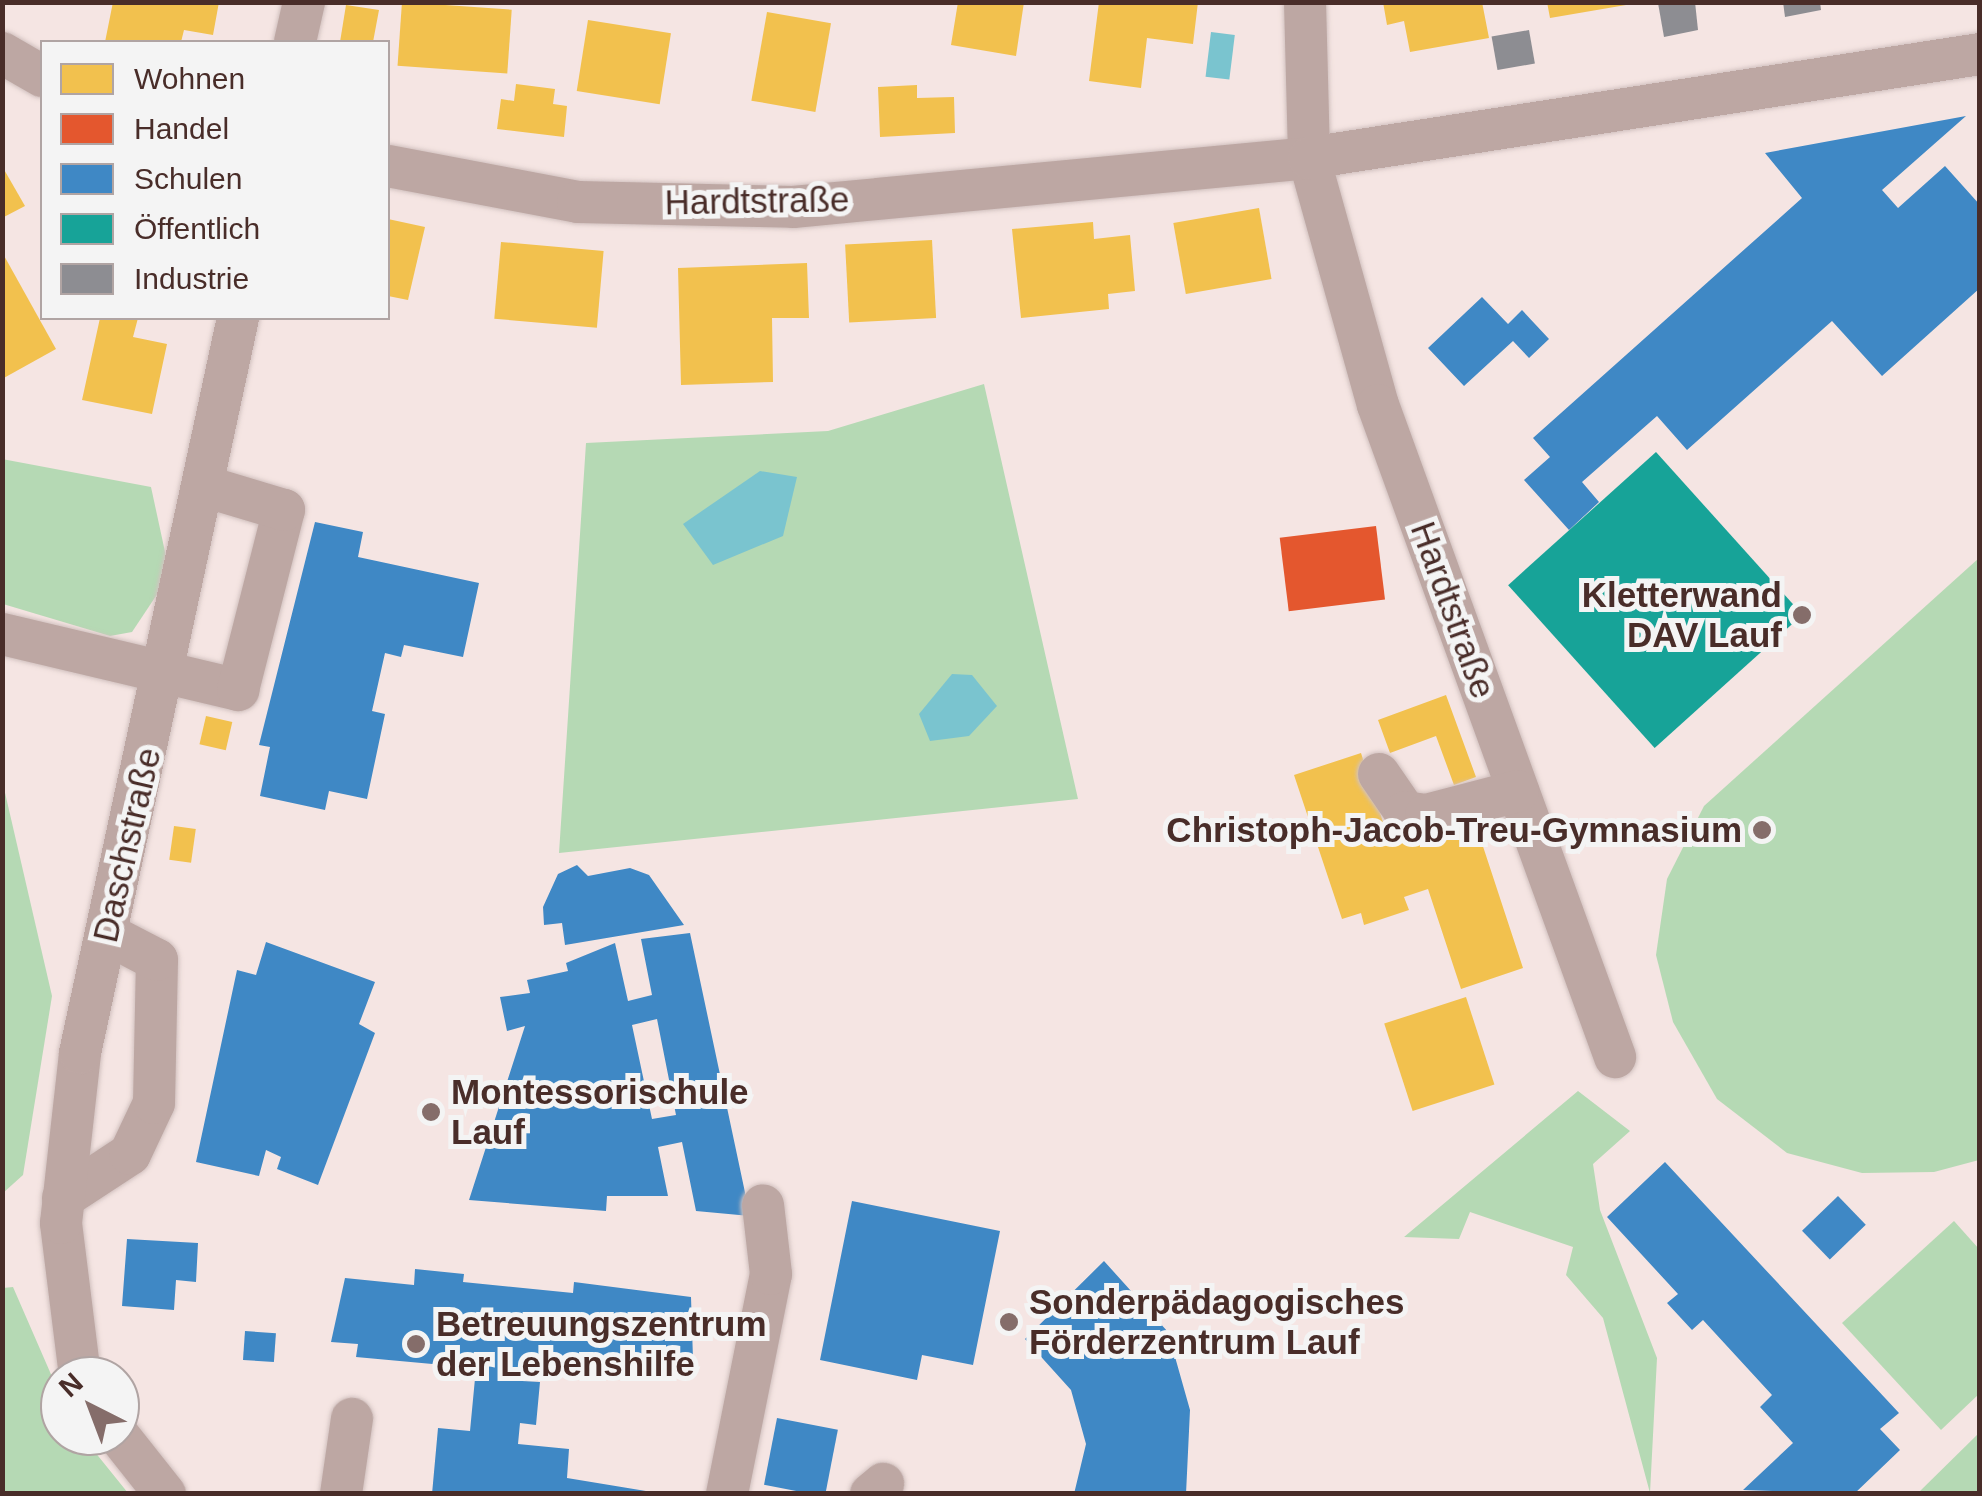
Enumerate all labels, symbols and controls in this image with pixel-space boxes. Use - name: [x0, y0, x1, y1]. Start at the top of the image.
- legend: [40, 40, 390, 320]
- text: Wohnen: [134, 62, 245, 95]
- text: Handel: [134, 112, 229, 145]
- text: Schulen: [134, 162, 242, 195]
- street label: Hardtstraße: [664, 178, 850, 224]
- text: Öffentlich: [134, 212, 260, 245]
- text: Industrie: [134, 262, 249, 295]
- street label: Hardtstraße: [1402, 516, 1504, 704]
- place label: Kletterwand DAV Lauf: [1582, 574, 1782, 656]
- marker: Kletterwand DAV Lauf: [1791, 604, 1813, 626]
- street label: Daschstraße: [84, 744, 170, 946]
- place label: Christoph-Jacob-Treu-Gymnasium: [1166, 809, 1742, 851]
- marker: Christoph-Jacob-Treu-Gymnasium: [1751, 819, 1773, 841]
- place label: Montessorischule Lauf: [451, 1071, 749, 1153]
- marker: Montessorischule Lauf: [420, 1101, 442, 1123]
- place label: Sonderpädagogisches Förderzentrum Lauf: [1029, 1281, 1404, 1363]
- place label: Betreuungszentrum der Lebenshilfe: [436, 1303, 767, 1385]
- marker: Sonderpädagogisches Förderzentrum Lauf: [998, 1311, 1020, 1333]
- marker: Betreuungszentrum der Lebenshilfe: [405, 1333, 427, 1355]
- north arrow: [40, 1356, 140, 1456]
- text: N: [53, 1367, 89, 1403]

